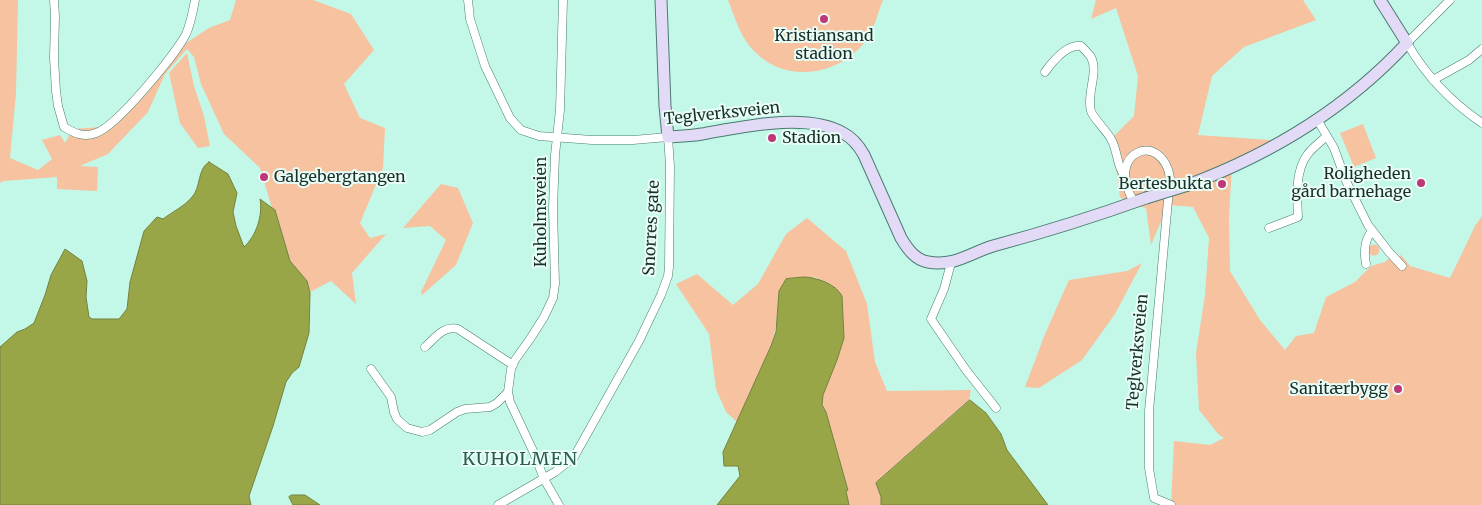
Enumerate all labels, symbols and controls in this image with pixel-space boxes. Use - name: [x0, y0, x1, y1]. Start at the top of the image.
- marker: Kristiansand stadion: [818, 13, 830, 25]
- place label: Kristiansand stadion: [774, 26, 874, 64]
- street label: Teglverksveien: [663, 98, 781, 130]
- place label: Stadion: [782, 128, 841, 148]
- marker: Stadion: [766, 132, 778, 144]
- street label: Kuholmsveien: [531, 157, 551, 267]
- place label: Roligheden gård barnehage: [1291, 164, 1411, 202]
- place label: Galgebergtangen: [274, 167, 406, 187]
- marker: Galgebergtangen: [258, 171, 270, 183]
- place label: Bertesbukta: [1119, 174, 1212, 194]
- marker: Roligheden gård barnehage: [1415, 177, 1427, 189]
- marker: Bertesbukta: [1216, 178, 1228, 190]
- street label: Snorres gate: [640, 180, 664, 276]
- street label: Teglverksveien: [1123, 293, 1153, 411]
- place label: Sanitærbygg: [1289, 379, 1388, 399]
- marker: Sanitærbygg: [1392, 383, 1404, 395]
- district label: KUHOLMEN: [461, 449, 579, 471]

